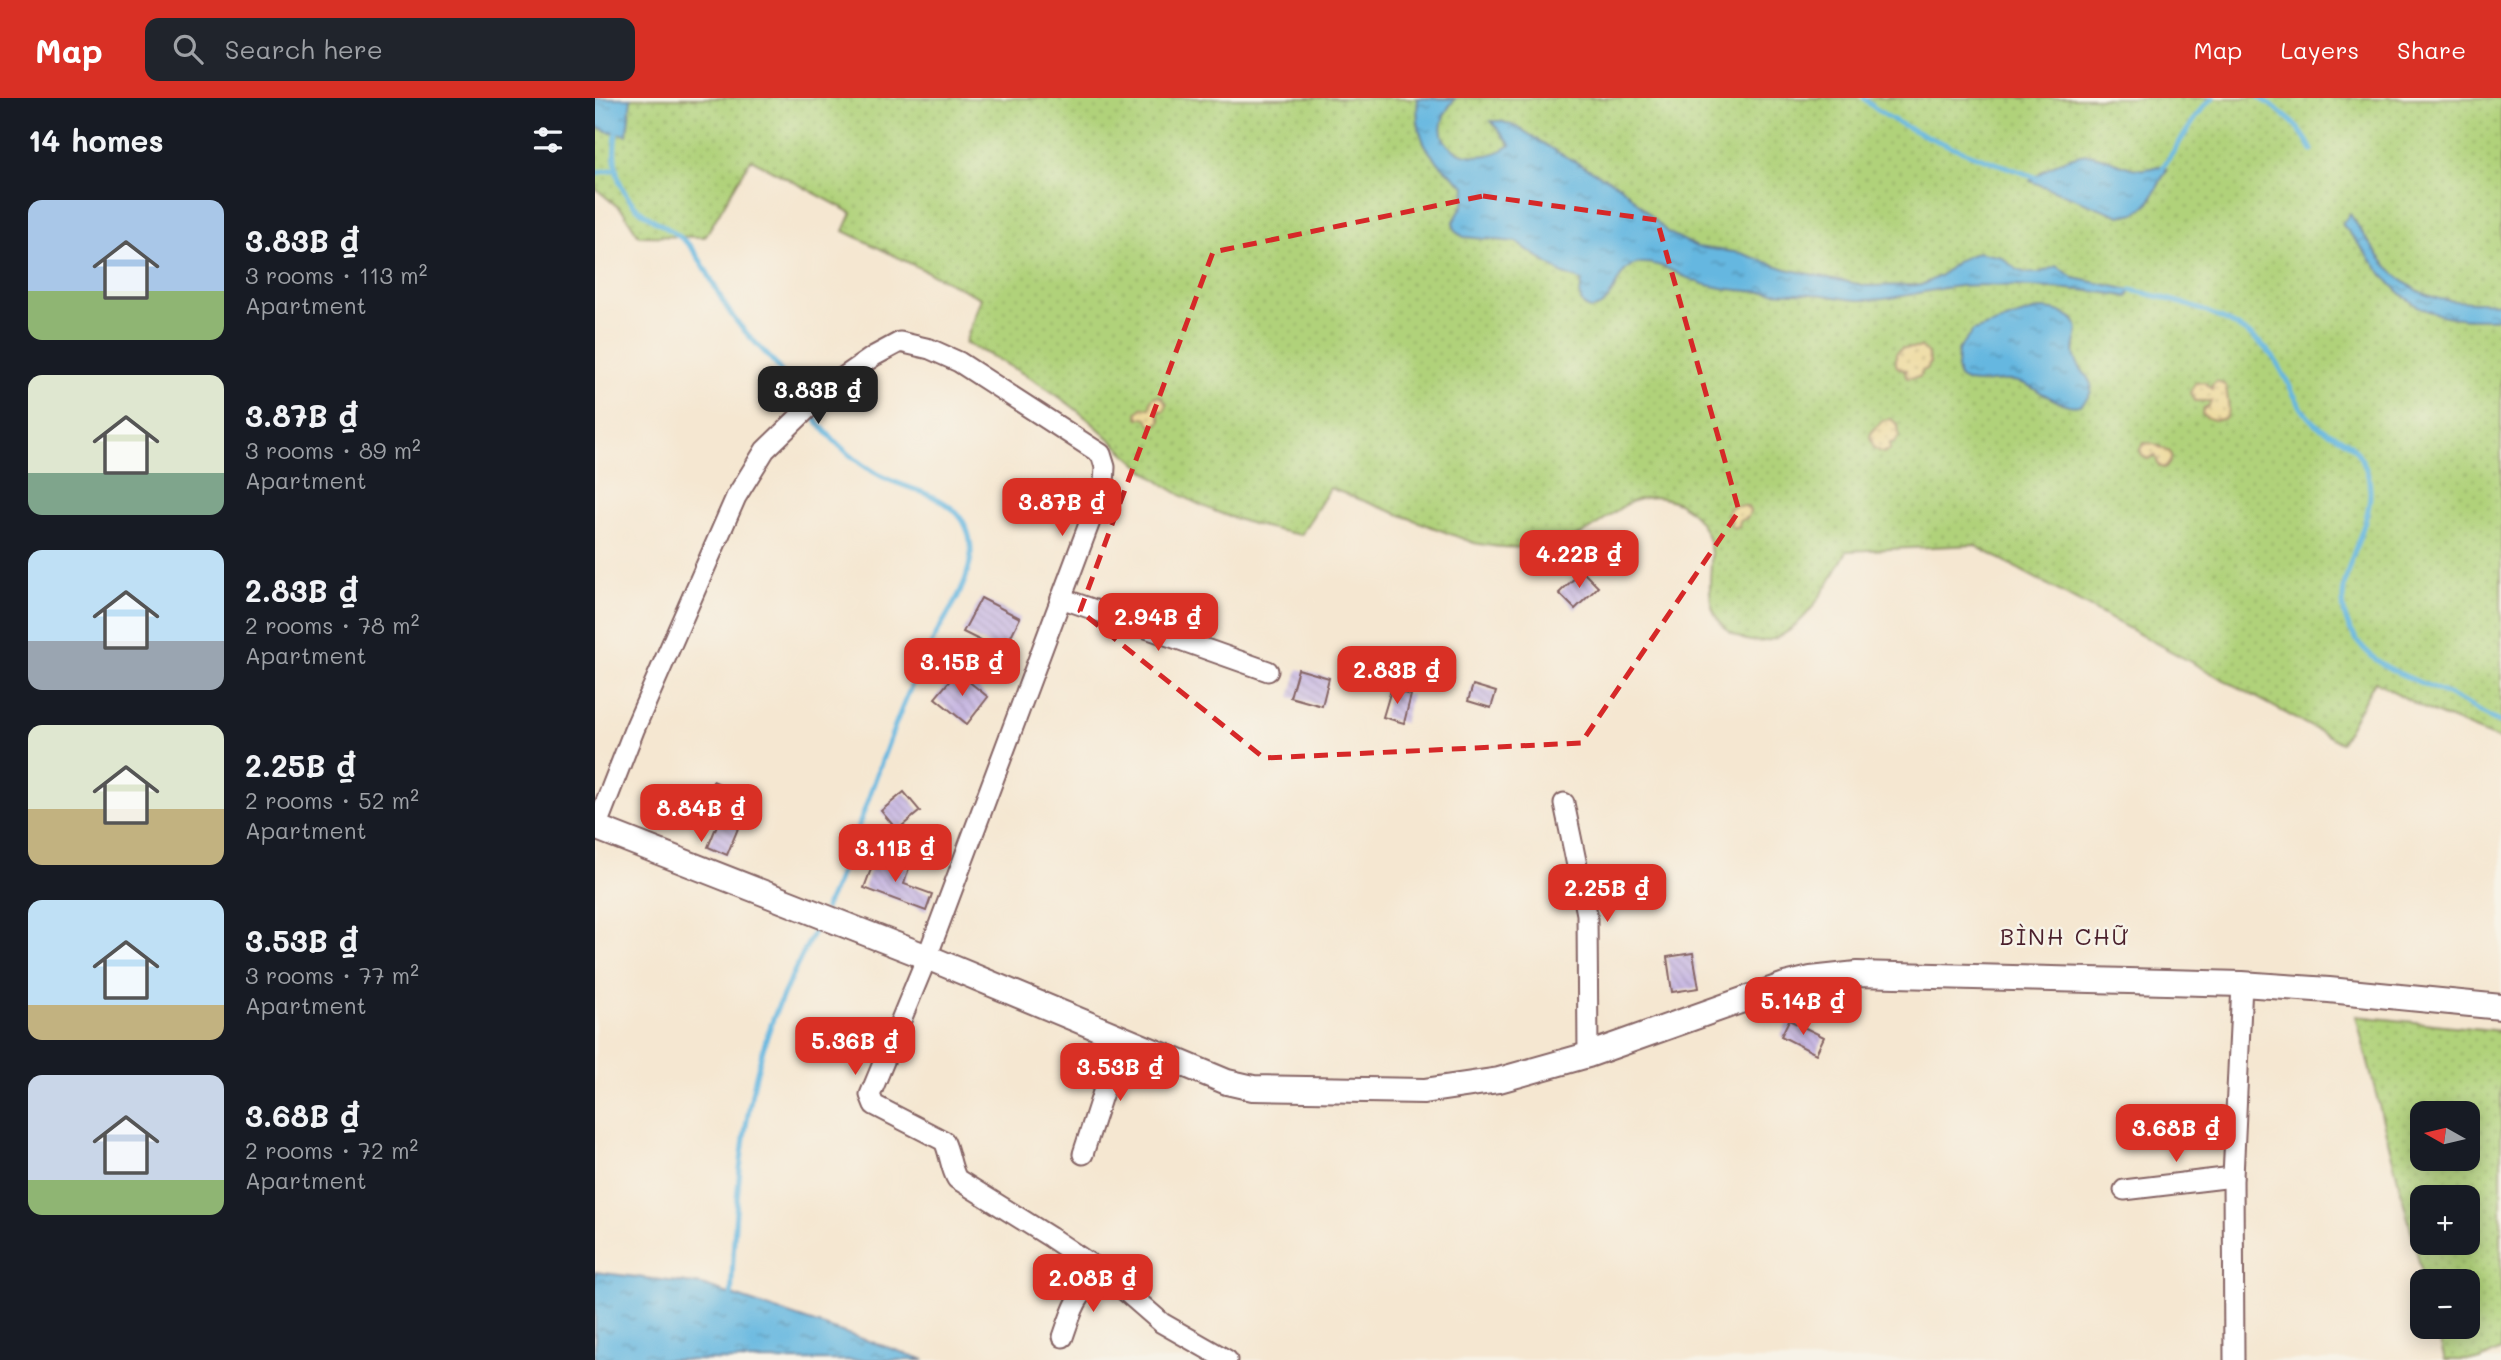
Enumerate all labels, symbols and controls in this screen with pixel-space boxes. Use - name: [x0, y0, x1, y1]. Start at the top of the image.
- search box: [145, 18, 635, 81]
- text: Map: [35, 28, 103, 71]
- icon: search: [169, 30, 207, 68]
- text: Search here: [225, 32, 383, 66]
- text: Map: [2194, 34, 2242, 65]
- text: Layers: [2280, 34, 2359, 65]
- text: Share: [2397, 34, 2466, 65]
- text: 14 homes: [28, 120, 164, 160]
- icon: filters: [529, 121, 567, 159]
- text: 3.83B ₫: [245, 220, 360, 260]
- icon: home: [84, 228, 168, 312]
- text: 3 rooms · 113 m²: [245, 260, 427, 290]
- text: Apartment: [245, 290, 367, 320]
- pin: 3.83B ₫: [753, 366, 883, 426]
- text: 3.83B ₫: [774, 374, 862, 404]
- text: 3.87B ₫: [245, 395, 359, 435]
- icon: home: [84, 403, 168, 487]
- text: 3 rooms · 89 m²: [245, 435, 421, 465]
- text: Apartment: [245, 465, 367, 495]
- pin: 3.87B ₫: [997, 478, 1127, 538]
- text: 3.87B ₫: [1018, 486, 1106, 516]
- pin: 4.22B ₫: [1514, 531, 1644, 590]
- text: 4.22B ₫: [1536, 538, 1622, 568]
- text: 2.83B ₫: [245, 570, 359, 610]
- icon: home: [84, 578, 168, 662]
- pin: 2.94B ₫: [1093, 594, 1223, 653]
- text: 2.94B ₫: [1114, 601, 1202, 631]
- text: 2 rooms · 78 m²: [245, 610, 419, 640]
- pin: 3.15B ₫: [897, 638, 1027, 698]
- text: Apartment: [245, 640, 367, 670]
- text: 3.15B ₫: [920, 646, 1004, 676]
- pin: 2.83B ₫: [1332, 646, 1462, 706]
- text: 2.83B ₫: [1353, 654, 1441, 684]
- text: 2.25B ₫: [245, 745, 357, 785]
- icon: home: [84, 753, 168, 837]
- pin: 8.84B ₫: [636, 784, 766, 844]
- text: 2 rooms · 52 m²: [245, 785, 419, 815]
- text: 8.84B ₫: [656, 792, 746, 822]
- text: Apartment: [245, 815, 367, 845]
- pin: 3.11B ₫: [830, 824, 960, 884]
- text: 3.11B ₫: [855, 832, 935, 862]
- pin: 2.25B ₫: [1542, 864, 1672, 924]
- text: 2.25B ₫: [1564, 872, 1650, 902]
- text: 3.53B ₫: [245, 920, 359, 960]
- district label: BÌNH CHỮ: [2000, 921, 2130, 951]
- icon: home: [84, 928, 168, 1012]
- text: 3 rooms · 77 m²: [245, 960, 419, 990]
- pin: 5.14B ₫: [1738, 978, 1868, 1037]
- text: 5.14B ₫: [1761, 985, 1845, 1015]
- text: Apartment: [245, 990, 367, 1020]
- pin: 5.36B ₫: [790, 1018, 920, 1077]
- text: 5.36B ₫: [811, 1025, 899, 1055]
- pin: 3.53B ₫: [1055, 1044, 1185, 1103]
- text: 3.53B ₫: [1076, 1051, 1164, 1081]
- text: 3.68B ₫: [245, 1095, 360, 1135]
- north arrow: [2410, 1101, 2480, 1171]
- map controls: [2410, 1101, 2480, 1339]
- icon: home: [84, 1103, 168, 1187]
- pin: 3.68B ₫: [2111, 1104, 2241, 1164]
- text: 3.68B ₫: [2132, 1112, 2220, 1142]
- text: 2 rooms · 72 m²: [245, 1135, 418, 1165]
- text: Apartment: [245, 1165, 367, 1195]
- button: +: [2410, 1185, 2480, 1255]
- pin: 2.08B ₫: [1028, 1254, 1158, 1314]
- text: 2.08B ₫: [1049, 1262, 1137, 1292]
- button: −: [2410, 1269, 2480, 1339]

